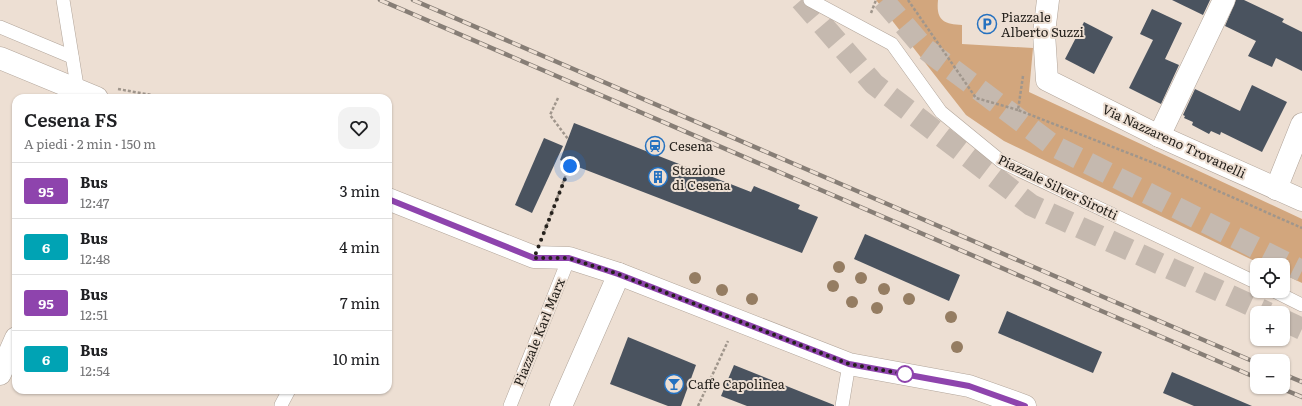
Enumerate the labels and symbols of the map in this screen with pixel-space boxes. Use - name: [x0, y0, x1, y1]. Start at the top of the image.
- place label: Piazzale Alberto Suzzi: [1001, 7, 1084, 41]
- parking icon: Piazzale Alberto Suzzi: [976, 13, 998, 35]
- street label: Via Nazzareno Trovanelli: [1099, 99, 1250, 183]
- station icon: Cesena: [644, 135, 666, 157]
- place label: Cesena: [669, 136, 713, 155]
- street label: Piazzale Silver Sirotti: [995, 149, 1122, 224]
- your location: [560, 156, 580, 176]
- place label: Stazione di Cesena: [672, 160, 731, 194]
- building icon: Stazione di Cesena: [647, 166, 669, 188]
- street label: Piazzale Karl Marx: [508, 274, 569, 389]
- unlabelled marker: [896, 365, 914, 383]
- bar icon: Caffe Capolinea: [663, 373, 685, 395]
- place label: Caffe Capolinea: [688, 374, 785, 393]

